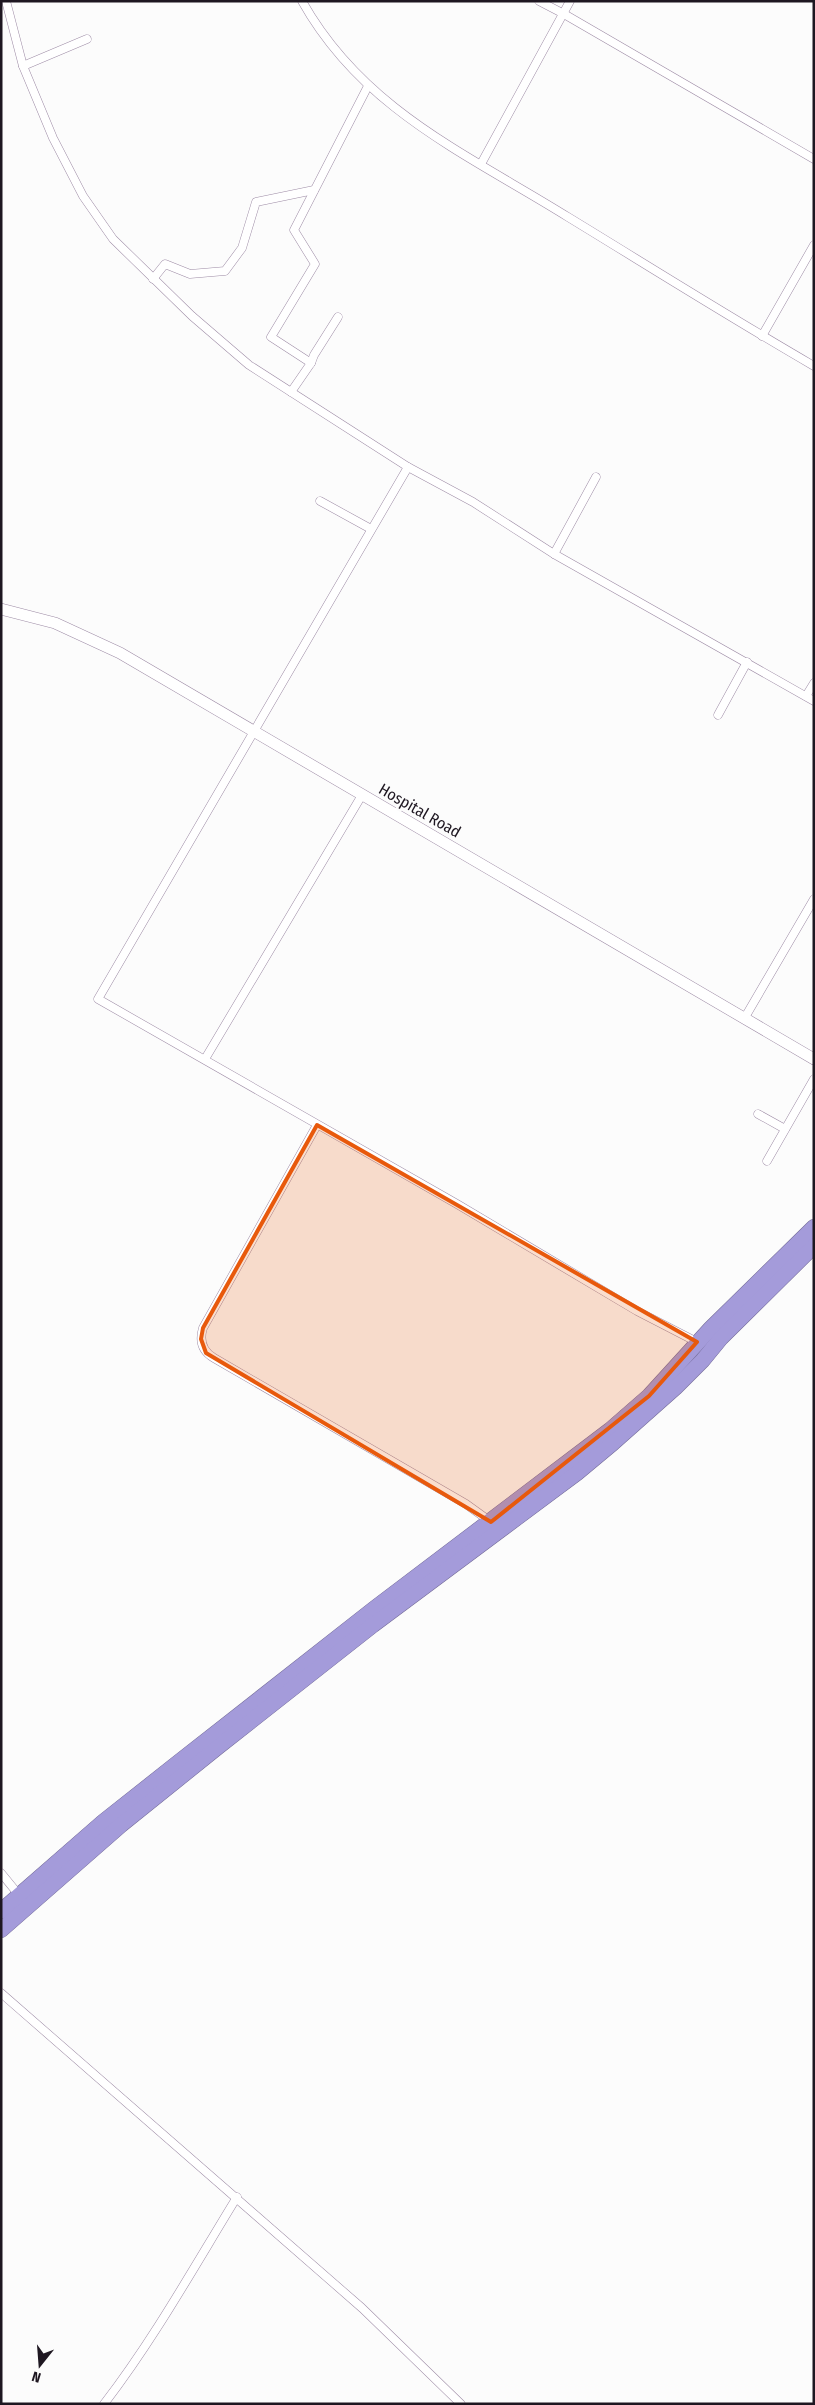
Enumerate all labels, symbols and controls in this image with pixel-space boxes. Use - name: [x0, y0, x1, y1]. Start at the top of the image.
- street label: Hospital Road: [375, 779, 464, 842]
- north arrow: [15, 2340, 65, 2390]
- text: N: [30, 2368, 43, 2386]

